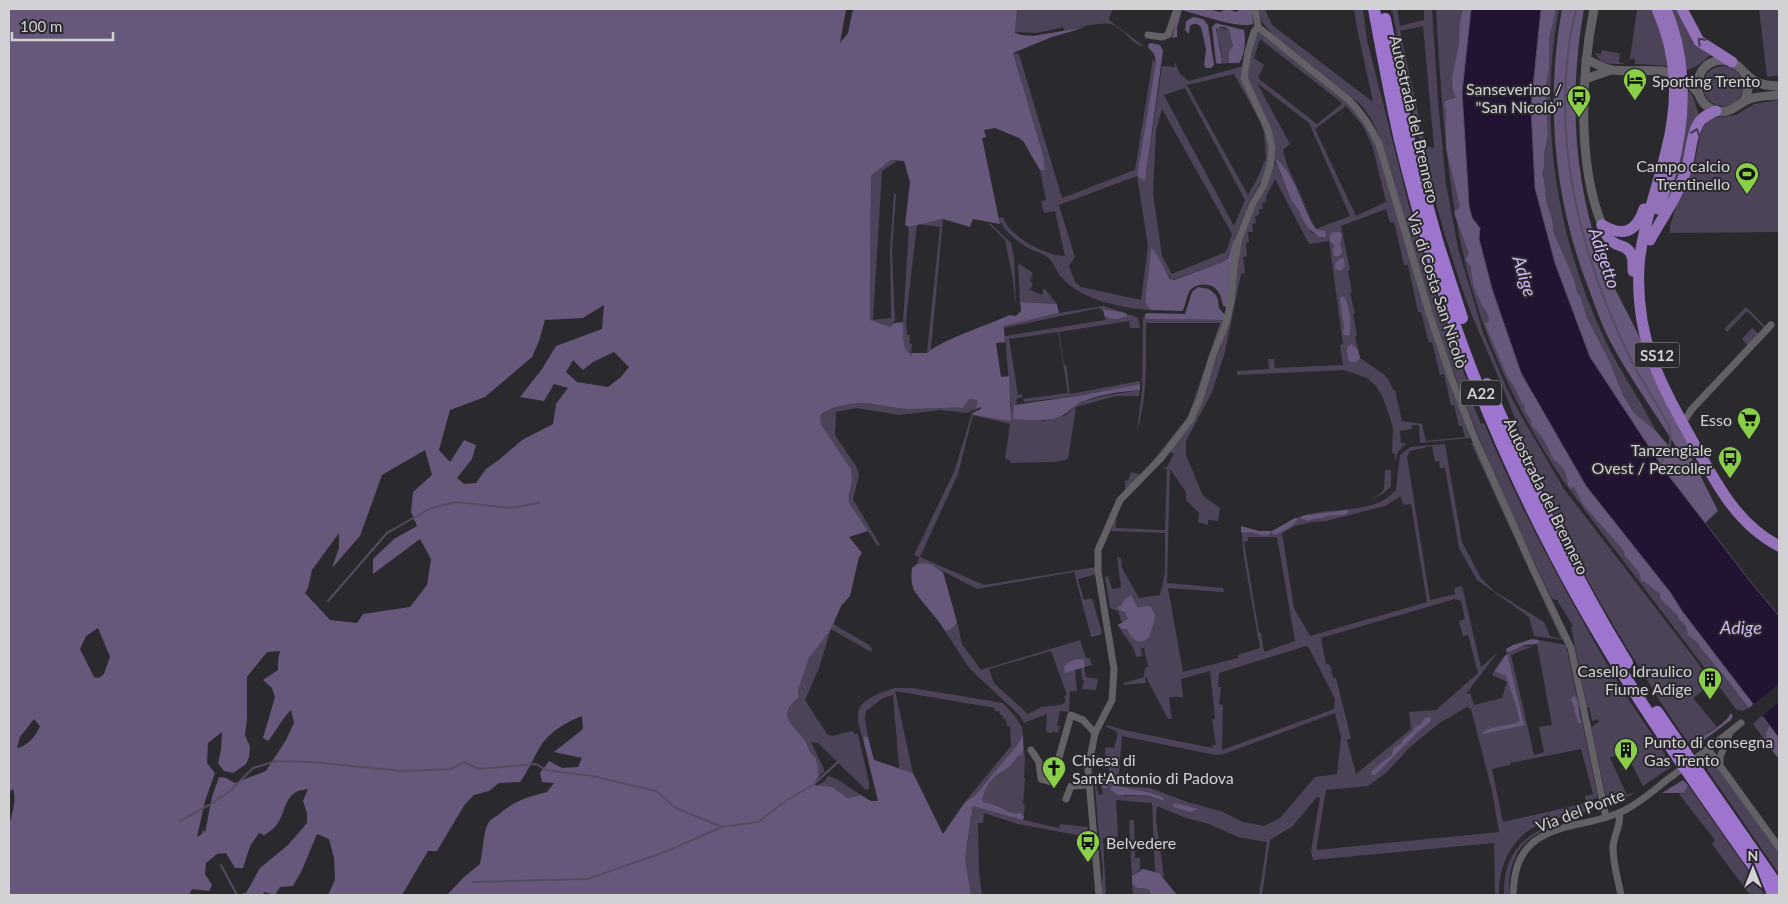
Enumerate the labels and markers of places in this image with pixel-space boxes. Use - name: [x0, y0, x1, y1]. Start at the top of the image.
- hotel icon: Sporting Trento: [1622, 67, 1648, 101]
- place label: Sporting Trento: [1652, 71, 1760, 90]
- place label: Sanseverino / "San Nicolò": [1466, 79, 1562, 116]
- bus stop icon: Sanseverino / "San Nicolò": [1566, 84, 1592, 118]
- place label: Campo calcio Trentinello: [1636, 156, 1730, 193]
- sports icon: Campo calcio Trentinello: [1734, 161, 1760, 195]
- supermarket icon: Esso: [1736, 406, 1762, 440]
- place label: Esso: [1700, 410, 1732, 429]
- place label: Tanzengiale Ovest / Pezcoller: [1592, 440, 1712, 477]
- bus stop icon: Tanzengiale Ovest / Pezcoller: [1717, 445, 1743, 479]
- place label: Casello Idraulico Fiume Adige: [1577, 661, 1692, 698]
- building icon: Casello Idraulico Fiume Adige: [1697, 666, 1723, 700]
- place label: Punto di consegna Gas Trento: [1644, 732, 1773, 769]
- building icon: Punto di consegna Gas Trento: [1613, 737, 1639, 771]
- place label: Chiesa di Sant'Antonio di Padova: [1072, 750, 1234, 787]
- church icon: Chiesa di Sant'Antonio di Padova: [1041, 755, 1067, 789]
- bus stop icon: Belvedere: [1075, 829, 1101, 863]
- place label: Belvedere: [1106, 833, 1176, 852]

